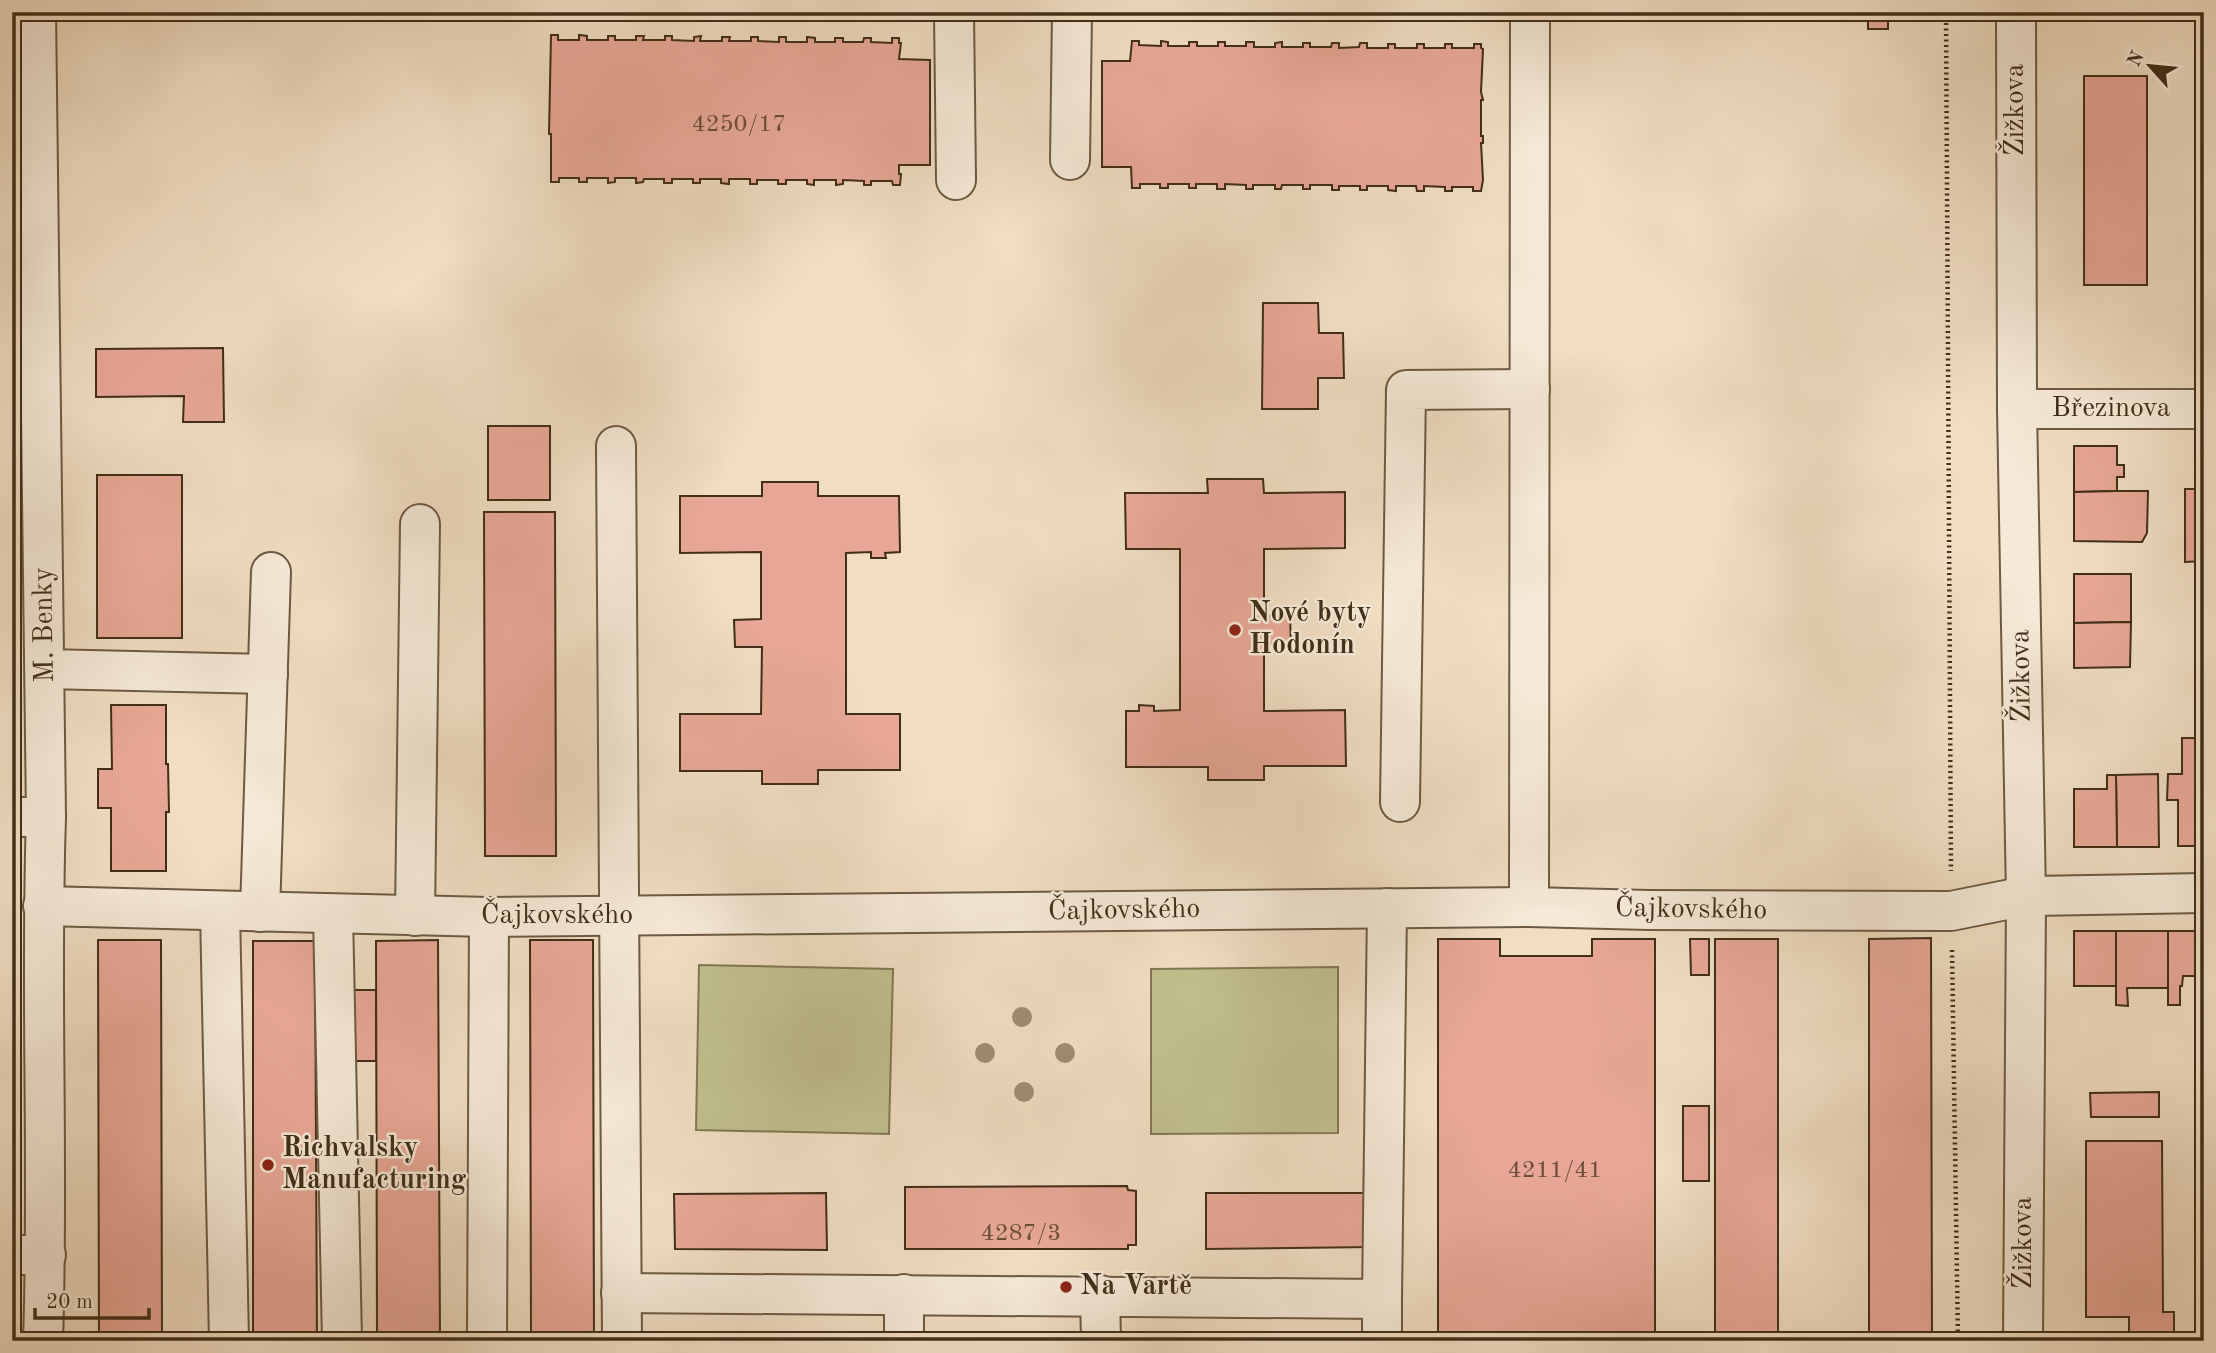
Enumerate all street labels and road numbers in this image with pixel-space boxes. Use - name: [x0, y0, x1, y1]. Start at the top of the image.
- street label: Žižkova: [1997, 63, 2030, 157]
- street label: Březinova: [2051, 395, 2171, 423]
- street label: M. Benky: [30, 567, 60, 683]
- street label: Žižkova: [2002, 629, 2037, 723]
- street label: Čajkovského: [1615, 890, 1768, 925]
- street label: Čajkovského: [1047, 891, 1200, 926]
- street label: Čajkovského: [481, 897, 633, 930]
- street label: Žižkova: [2005, 1196, 2038, 1290]

